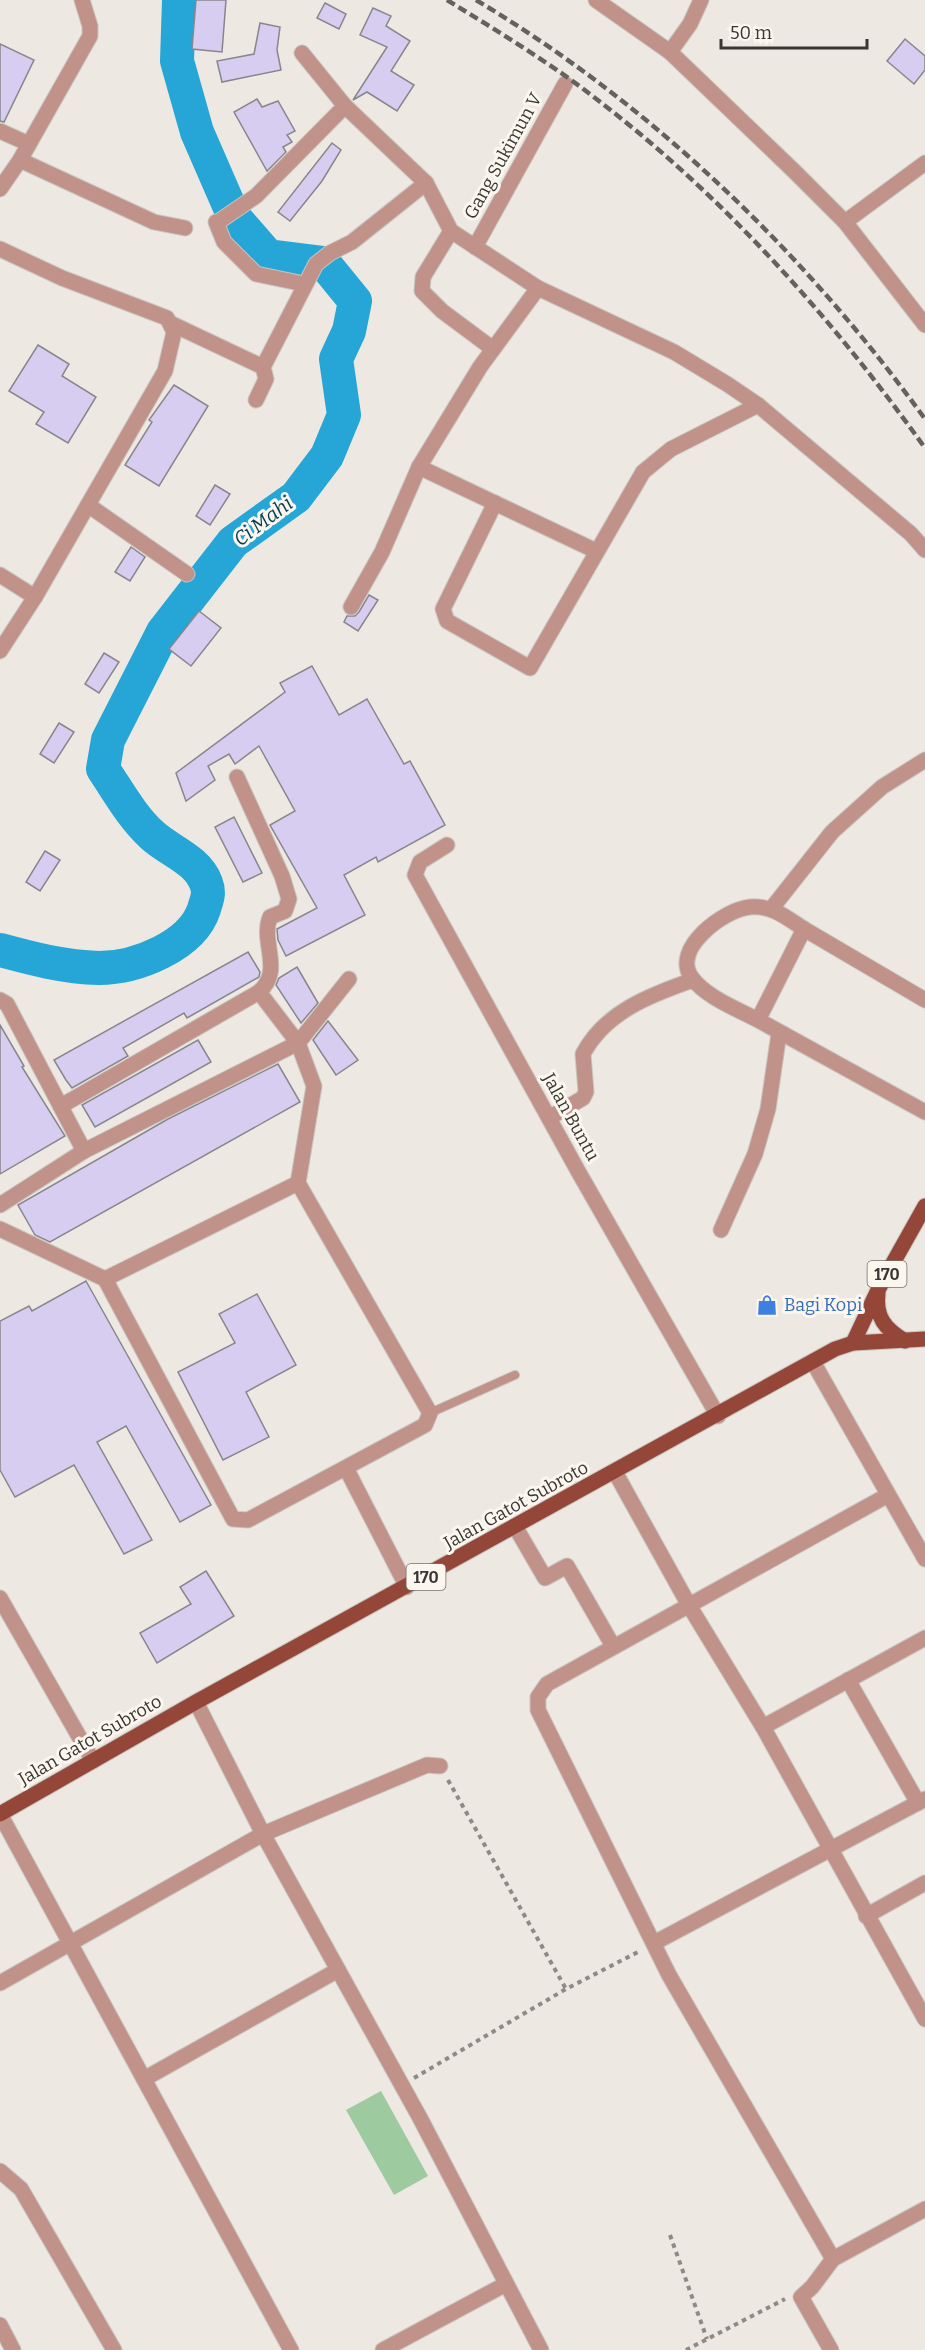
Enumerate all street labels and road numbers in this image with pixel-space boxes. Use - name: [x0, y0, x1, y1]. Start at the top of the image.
- street label: Gang Sukimun V: [459, 89, 547, 223]
- street label: Jalan Buntu: [537, 1068, 604, 1165]
- road number: 170: [868, 1261, 906, 1287]
- street label: Jalan Gatot Subroto: [439, 1456, 592, 1554]
- road number: 170: [406, 1564, 446, 1590]
- street label: Jalan Gatot Subroto: [14, 1690, 165, 1790]

